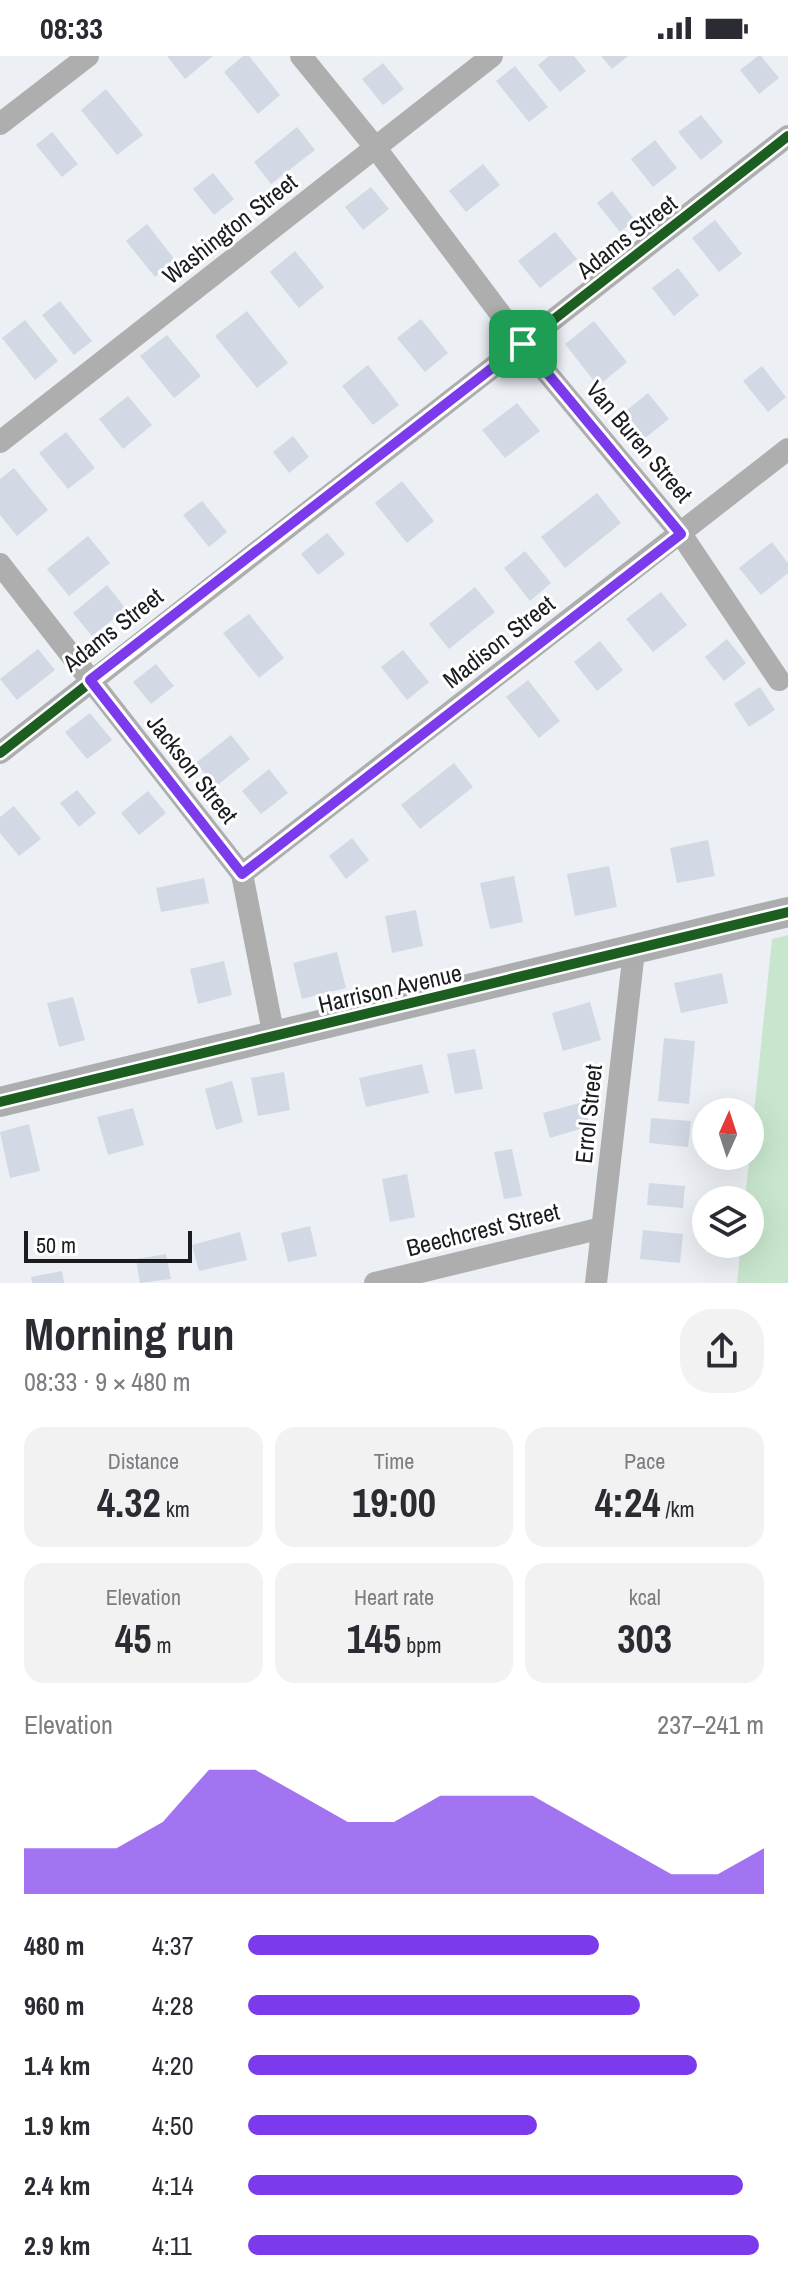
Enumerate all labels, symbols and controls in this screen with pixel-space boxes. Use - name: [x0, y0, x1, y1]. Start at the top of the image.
- text: 08:33: [40, 8, 103, 48]
- street label: Washington Street: [156, 165, 304, 291]
- street label: Adams Street: [569, 187, 684, 286]
- pin: [489, 310, 557, 378]
- icon: arrive: [501, 322, 545, 366]
- street label: Van Buren Street: [579, 374, 700, 509]
- street label: Adams Street: [55, 580, 170, 679]
- street label: Madison Street: [436, 587, 561, 695]
- street label: Jackson Street: [140, 707, 246, 830]
- street label: Harrison Avenue: [315, 956, 465, 1020]
- street label: Errol Street: [567, 1062, 609, 1165]
- north arrow: [692, 1098, 764, 1170]
- map controls: [692, 1098, 764, 1258]
- button: layers: [692, 1186, 764, 1258]
- street label: Beechcrest Street: [403, 1194, 563, 1263]
- scale bar: [24, 1227, 192, 1263]
- text: 50 m: [36, 1230, 76, 1260]
- text: Morning run: [24, 1304, 234, 1364]
- button: share: [680, 1309, 764, 1393]
- text: 08:33 · 9 × 480 m: [24, 1364, 191, 1399]
- text: Distance: [108, 1446, 179, 1476]
- text: Time: [374, 1446, 414, 1476]
- text: Pace: [624, 1446, 665, 1476]
- text: 4.32: [97, 1476, 161, 1529]
- text: 19:00: [352, 1476, 436, 1529]
- text: 4:24: [595, 1476, 660, 1529]
- text: km: [161, 1494, 190, 1524]
- text: /km: [660, 1494, 695, 1524]
- text: Elevation: [106, 1582, 181, 1612]
- text: Heart rate: [354, 1582, 434, 1612]
- text: kcal: [629, 1582, 661, 1612]
- text: 45: [115, 1612, 152, 1665]
- text: 145: [347, 1612, 401, 1665]
- text: 303: [617, 1612, 672, 1665]
- text: m: [152, 1630, 172, 1660]
- text: bpm: [401, 1630, 441, 1660]
- text: Elevation: [24, 1707, 113, 1742]
- text: 237–241 m: [657, 1707, 764, 1742]
- text: 480 m: [24, 1928, 84, 1963]
- text: 4:37: [152, 1928, 194, 1963]
- text: 960 m: [24, 1988, 84, 2023]
- text: 4:28: [152, 1988, 194, 2023]
- text: 1.4 km: [24, 2048, 90, 2083]
- text: 4:20: [152, 2048, 194, 2083]
- text: 1.9 km: [24, 2108, 90, 2143]
- text: 4:50: [152, 2108, 194, 2143]
- text: 2.4 km: [24, 2168, 90, 2203]
- text: 4:14: [152, 2168, 194, 2203]
- text: 2.9 km: [24, 2228, 90, 2263]
- text: 4:11: [152, 2228, 192, 2263]

